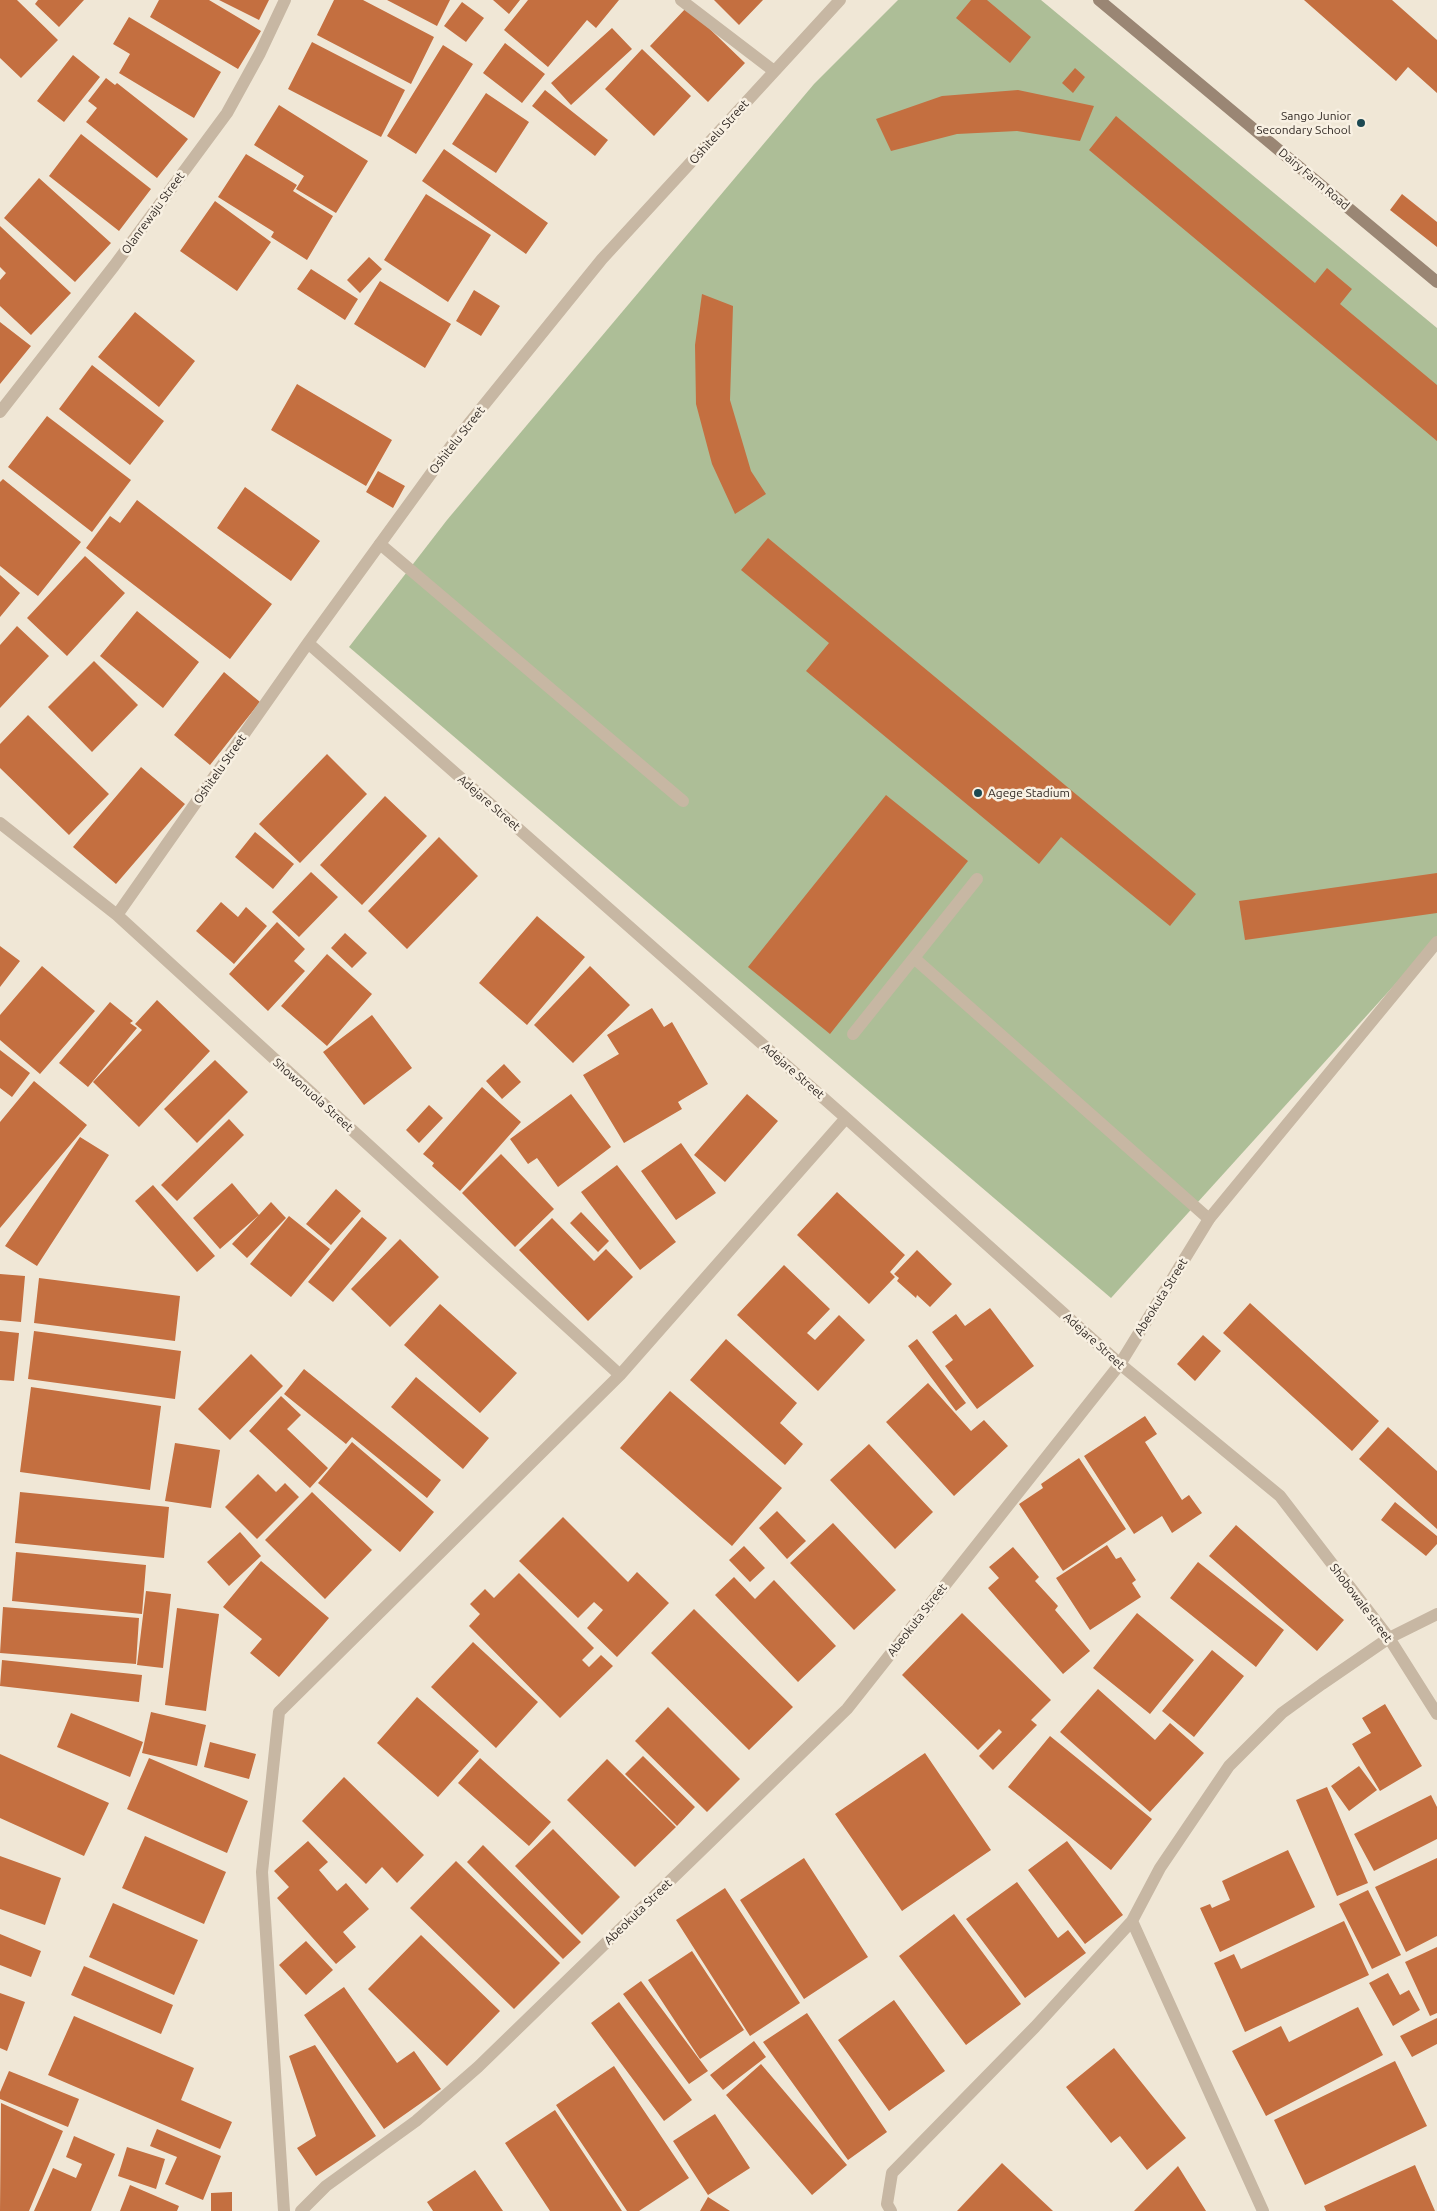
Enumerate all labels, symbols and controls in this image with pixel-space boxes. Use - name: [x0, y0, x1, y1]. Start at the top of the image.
- street label: Oshitelu Street: [686, 97, 752, 167]
- place label: Sango Junior Secondary School: [1256, 109, 1351, 137]
- marker: Sango Junior Secondary School: [1355, 117, 1367, 129]
- street label: Dairy Farm Road: [1276, 145, 1352, 213]
- street label: Olanrewaju Street: [118, 169, 188, 257]
- street label: Oshitelu Street: [426, 403, 488, 477]
- street label: Oshitelu Street: [191, 731, 249, 807]
- street label: Adejare Street: [455, 772, 523, 834]
- place label: Agege Stadium: [988, 786, 1070, 800]
- marker: Agege Stadium: [972, 787, 984, 799]
- street label: Adejare Street: [759, 1040, 827, 1102]
- street label: Showonuola Street: [270, 1055, 356, 1135]
- street label: Abeokuta Street: [1131, 1256, 1191, 1338]
- street label: Adejare Street: [1060, 1310, 1128, 1372]
- street label: Shobowale street: [1327, 1561, 1395, 1645]
- street label: Abeokuta Street: [884, 1581, 950, 1659]
- street label: Abeokuta Street: [601, 1876, 675, 1948]

